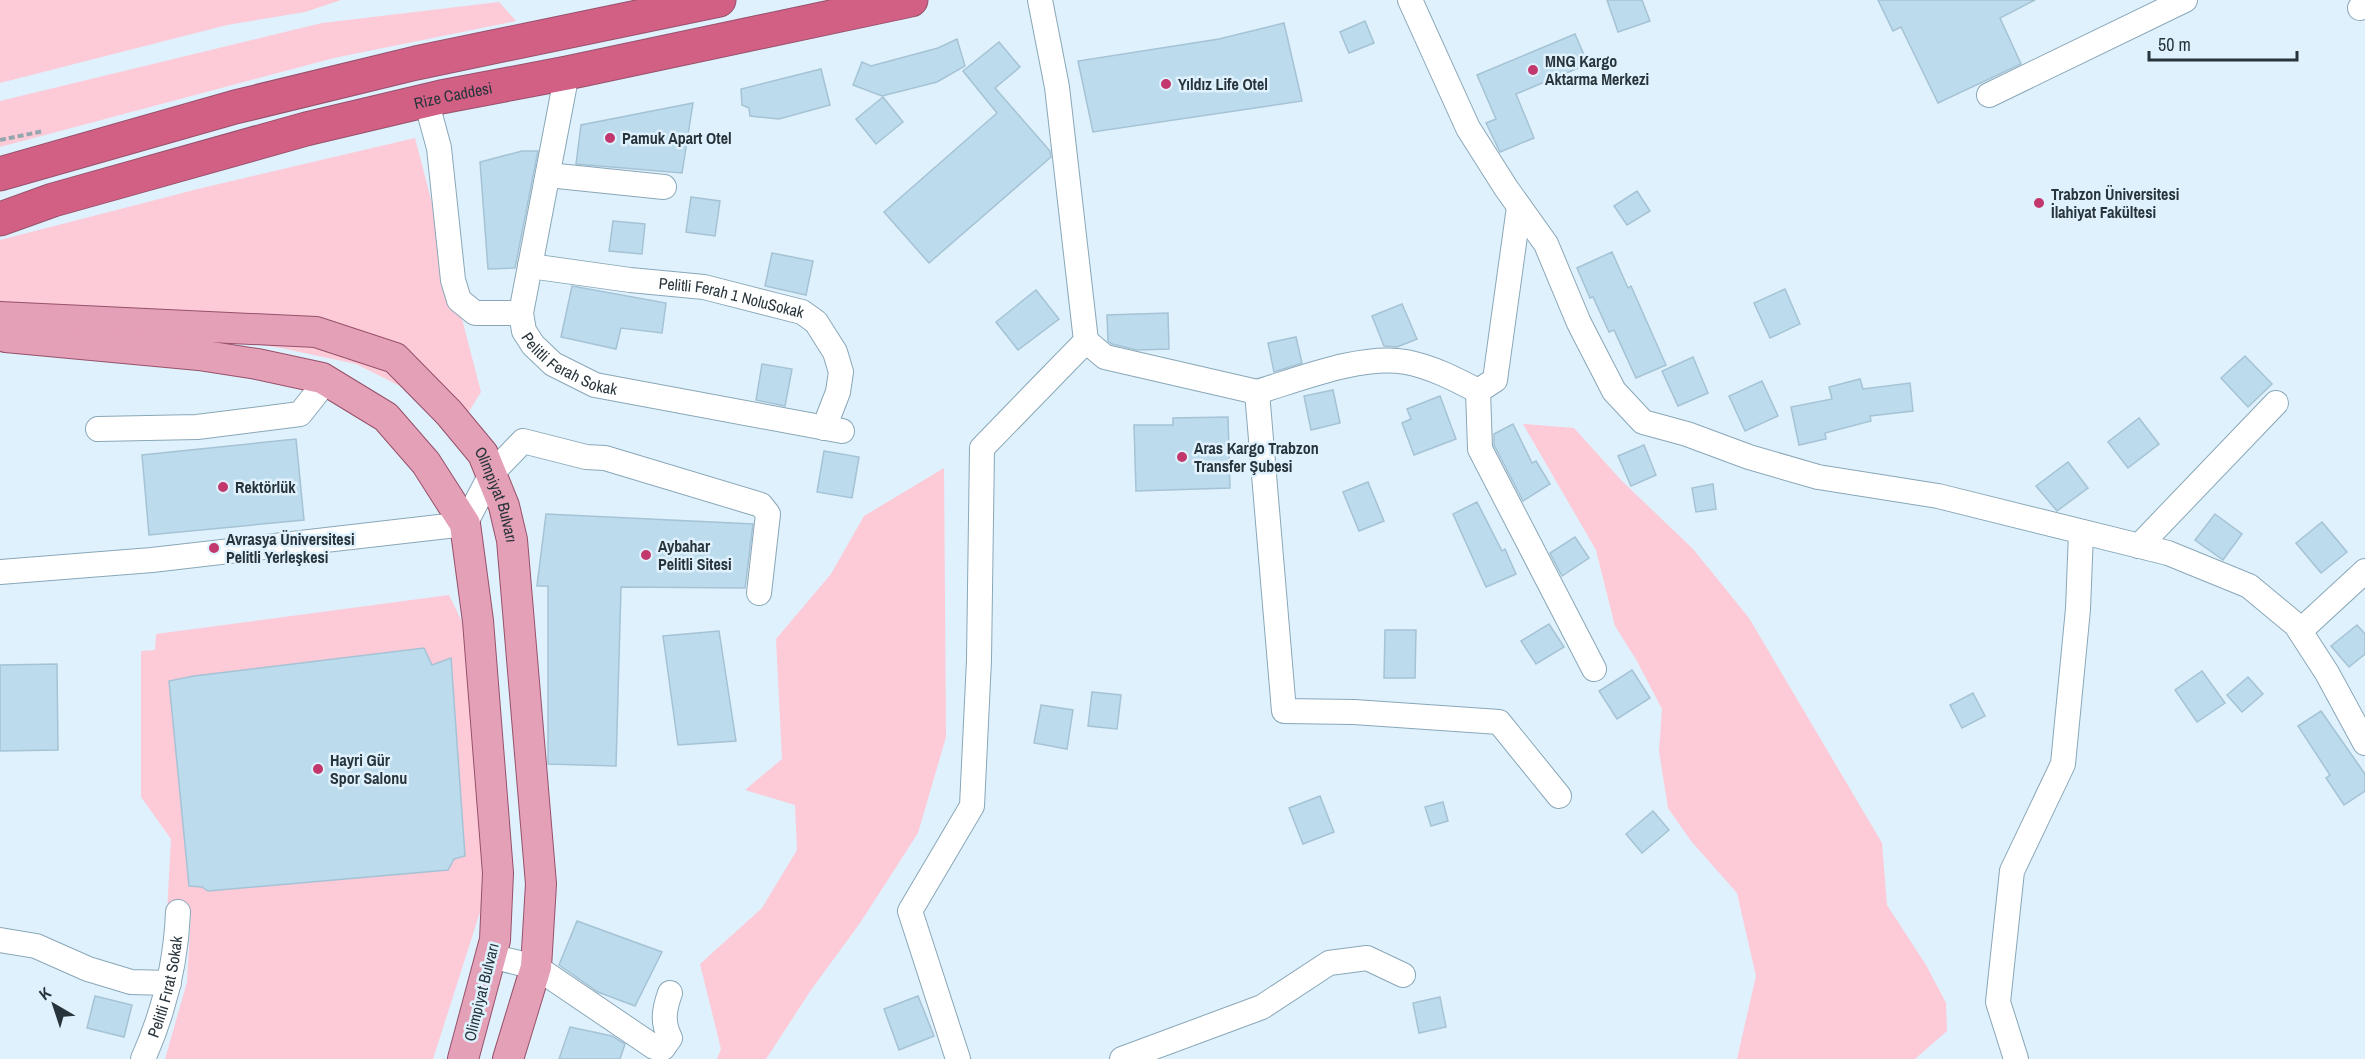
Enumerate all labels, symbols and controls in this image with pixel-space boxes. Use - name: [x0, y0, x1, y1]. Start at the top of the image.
- scale bar: [2149, 24, 2298, 62]
- text: 50 m: [2158, 32, 2191, 57]
- place label: MNG Kargo Aktarma Merkezi: [1545, 50, 1649, 90]
- marker: MNG Kargo Aktarma Merkezi: [1526, 63, 1540, 77]
- place label: Yıldız Life Otel: [1178, 73, 1268, 95]
- street label: Rize Caddesi: [412, 76, 494, 114]
- marker: Yıldız Life Otel: [1159, 77, 1173, 91]
- place label: Pamuk Apart Otel: [622, 127, 732, 149]
- marker: Pamuk Apart Otel: [603, 131, 617, 145]
- place label: Trabzon Üniversitesi İlahiyat Fakültesi: [2051, 183, 2179, 223]
- marker: Trabzon Üniversitesi İlahiyat Fakültesi: [2032, 196, 2046, 210]
- street label: Pelitli Ferah 1 NoluSokak: [658, 272, 807, 323]
- street label: Pelitli Ferah Sokak: [516, 328, 619, 400]
- place label: Aras Kargo Trabzon Transfer Şubesi: [1194, 437, 1319, 477]
- street label: Olimpiyat Bulvarı: [470, 441, 523, 543]
- marker: Aras Kargo Trabzon Transfer Şubesi: [1175, 450, 1189, 464]
- place label: Rektörlük: [235, 476, 296, 498]
- marker: Rektörlük: [216, 480, 230, 494]
- place label: Avrasya Üniversitesi Pelitli Yerleşkesi: [226, 528, 355, 568]
- place label: Aybahar Pelitli Sitesi: [658, 535, 732, 575]
- marker: Avrasya Üniversitesi Pelitli Yerleşkesi: [207, 541, 221, 555]
- marker: Aybahar Pelitli Sitesi: [639, 548, 653, 562]
- place label: Hayri Gür Spor Salonu: [330, 749, 407, 789]
- marker: Hayri Gür Spor Salonu: [311, 762, 325, 776]
- street label: Pelitli Fırat Sokak: [142, 934, 187, 1040]
- street label: Olimpiyat Bulvarı: [458, 941, 504, 1043]
- north arrow: [24, 975, 84, 1035]
- text: K: [34, 981, 56, 1005]

